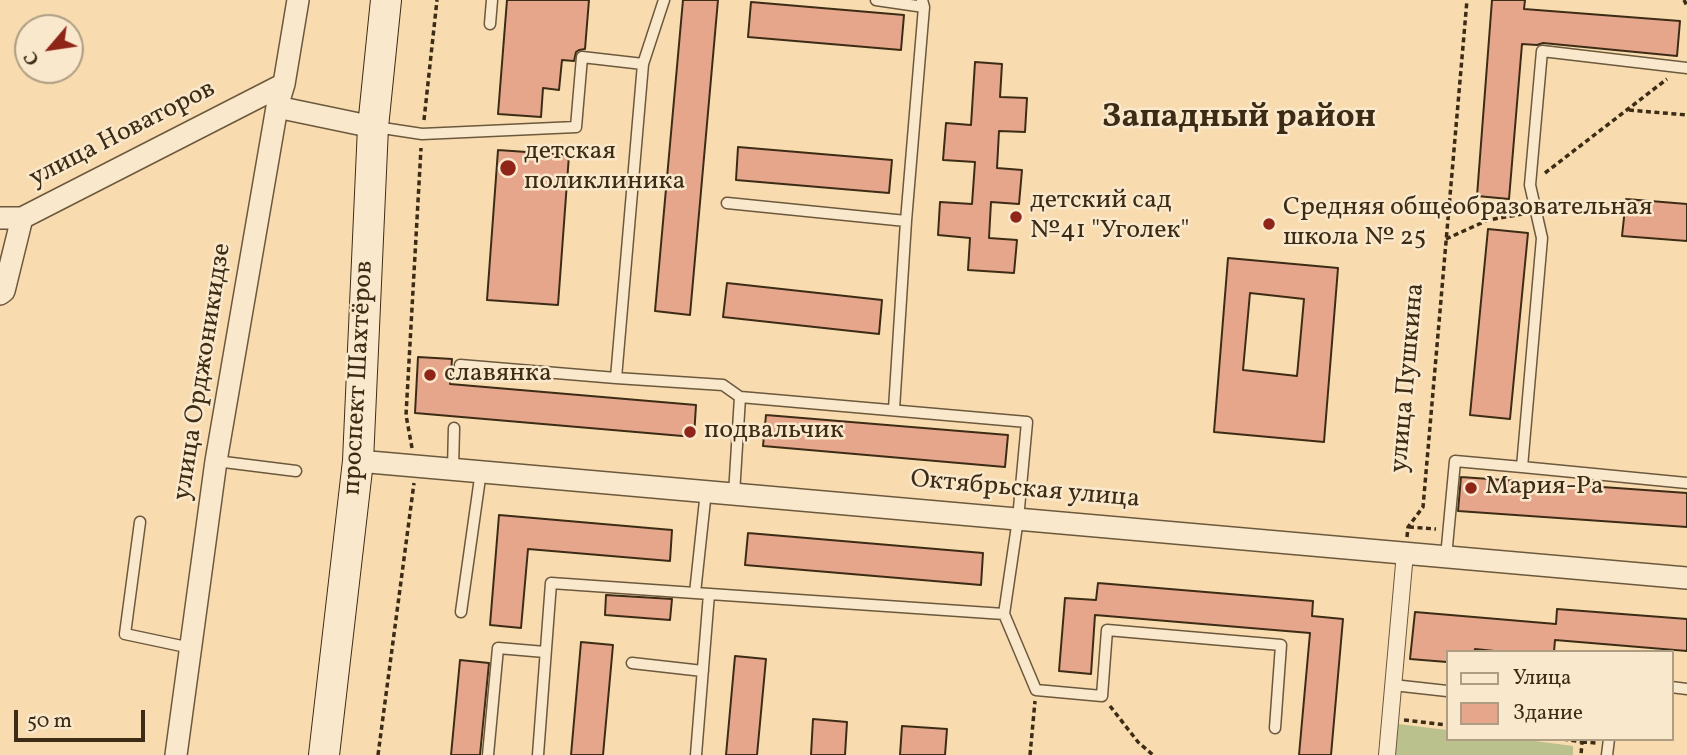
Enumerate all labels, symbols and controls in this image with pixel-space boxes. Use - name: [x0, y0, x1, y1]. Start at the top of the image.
- north arrow: [14, 14, 84, 84]
- text: С: [18, 47, 47, 70]
- street label: улица Новаторов: [25, 75, 221, 195]
- district label: Западный район: [1102, 100, 1376, 140]
- place label: детская поликлиника: [524, 137, 685, 198]
- marker: детская поликлиника: [498, 158, 518, 178]
- place label: детский сад №41 "Уголек": [1030, 186, 1189, 248]
- place label: Средняя общеобразовательная школа № 25: [1283, 193, 1653, 255]
- marker: детский сад №41 "Уголек": [1008, 209, 1024, 225]
- marker: Средняя общеобразовательная школа № 25: [1261, 216, 1277, 232]
- street label: улица Орджоникидзе: [168, 241, 240, 503]
- street label: проспект Шахтёров: [338, 260, 382, 496]
- street label: улица Пушкина: [1385, 282, 1433, 474]
- place label: славянка: [444, 359, 552, 391]
- marker: славянка: [422, 367, 438, 383]
- place label: подвальчик: [704, 416, 844, 448]
- marker: подвальчик: [682, 424, 698, 440]
- street label: Октябрьская улица: [909, 465, 1141, 517]
- place label: Мария-Ра: [1485, 472, 1604, 504]
- marker: Мария-Ра: [1463, 480, 1479, 496]
- legend: [1446, 650, 1673, 741]
- text: Улица: [1513, 664, 1571, 693]
- scale bar: [18, 696, 149, 740]
- text: Здание: [1513, 699, 1583, 728]
- text: 50 m: [27, 707, 72, 736]

